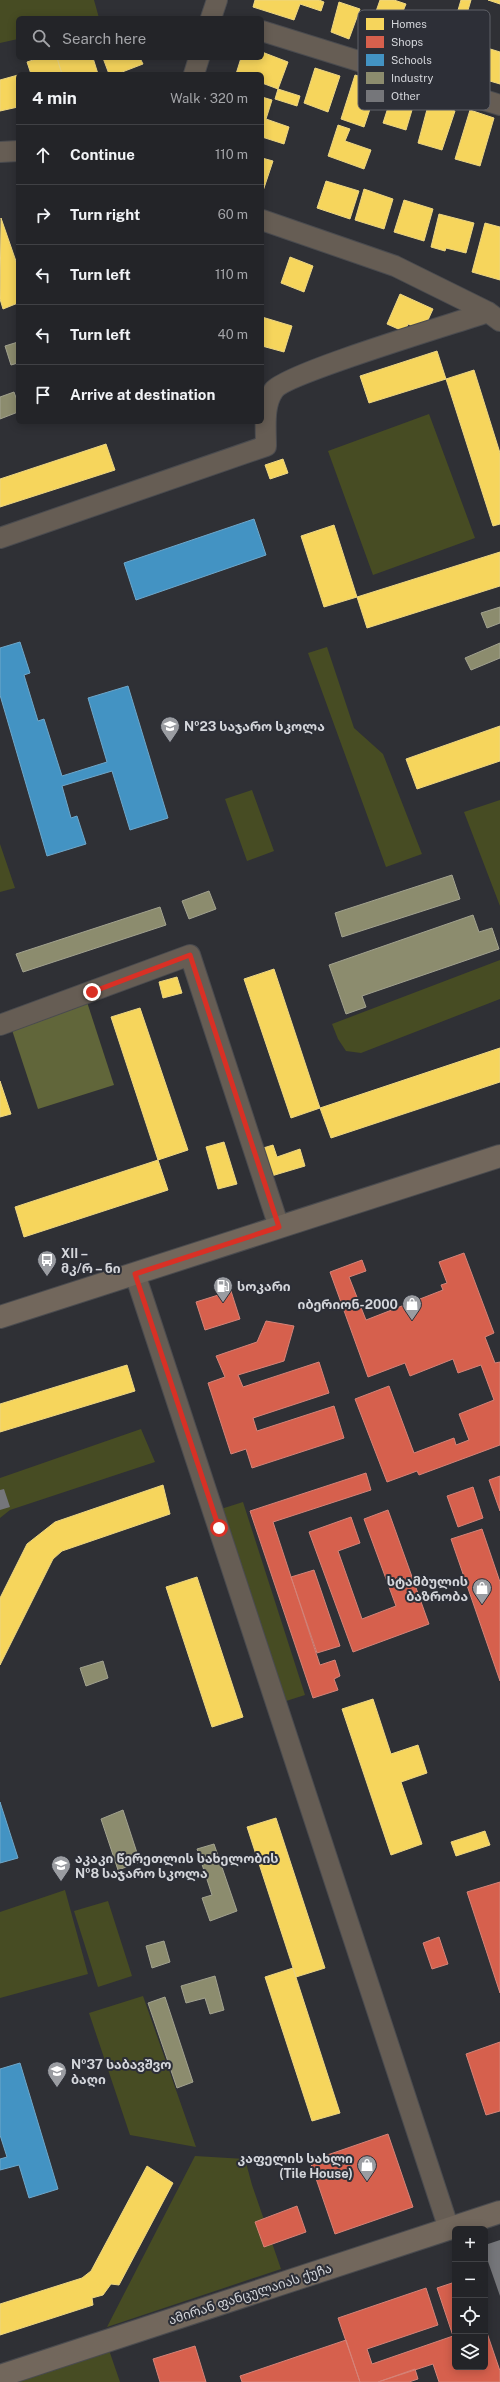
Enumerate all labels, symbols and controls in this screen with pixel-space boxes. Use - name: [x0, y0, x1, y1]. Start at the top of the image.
- legend: [358, 10, 490, 110]
- search box: [16, 16, 264, 60]
- text: Homes: [391, 18, 427, 30]
- icon: search: [30, 27, 52, 49]
- text: Search here: [62, 30, 146, 47]
- text: Shops: [391, 36, 423, 48]
- text: Schools: [391, 54, 432, 66]
- text: Industry: [391, 72, 434, 84]
- text: 4 min: [32, 88, 77, 108]
- text: Other: [391, 90, 420, 102]
- text: Walk · 320 m: [170, 91, 248, 106]
- icon: ahead: [32, 144, 54, 166]
- text: Continue: [70, 146, 135, 163]
- text: 110 m: [215, 147, 248, 162]
- icon: right: [32, 204, 54, 226]
- text: Turn right: [70, 206, 140, 223]
- text: 60 m: [218, 207, 248, 222]
- icon: left: [32, 264, 54, 286]
- text: Turn left: [70, 266, 131, 283]
- text: 110 m: [215, 267, 248, 282]
- icon: left: [32, 324, 54, 346]
- text: Turn left: [70, 326, 131, 343]
- text: 40 m: [217, 327, 248, 342]
- icon: arrive: [32, 384, 54, 406]
- text: Arrive at destination: [70, 386, 215, 403]
- school or university icon: №23 საჯარო სკოლა: [159, 715, 181, 743]
- place label: №23 საჯარო სკოლა: [184, 719, 325, 735]
- route end: [83, 983, 101, 1001]
- place label: XII – მკ/რ – ნი: [61, 1246, 121, 1276]
- bus stop icon: XII – მკ/რ – ნი: [36, 1249, 58, 1277]
- fuel station icon: სოკარი: [212, 1275, 234, 1303]
- place label: სოკარი: [237, 1279, 291, 1294]
- shop icon: იბერიონ-2000: [401, 1293, 423, 1321]
- place label: იბერიონ-2000: [298, 1297, 398, 1312]
- route start: [210, 1519, 228, 1537]
- place label: სტამბულის ბაზრობა: [387, 1574, 468, 1604]
- shop icon: სტამბულის ბაზრობა: [471, 1577, 493, 1605]
- place label: აკაკი წერეთლის სახელობის №8 საჯარო სკოლა: [75, 1851, 279, 1882]
- school or university icon: აკაკი წერეთლის სახელობის №8 საჯარო სკოლა: [50, 1854, 72, 1882]
- place label: №37 საბავშვო ბაღი: [71, 2057, 172, 2087]
- school or university icon: №37 საბავშვო ბაღი: [46, 2060, 68, 2088]
- place label: კაფელის სახლი (Tile House): [238, 2151, 353, 2181]
- shop icon: კაფელის სახლი (Tile House): [356, 2154, 378, 2182]
- map controls: [452, 2226, 488, 2370]
- button: +: [452, 2226, 488, 2262]
- street label: ამირან ფანცულაიას ქუჩა: [167, 2260, 334, 2328]
- button: −: [452, 2262, 488, 2298]
- button: locate: [452, 2298, 488, 2334]
- button: layers: [452, 2334, 488, 2370]

